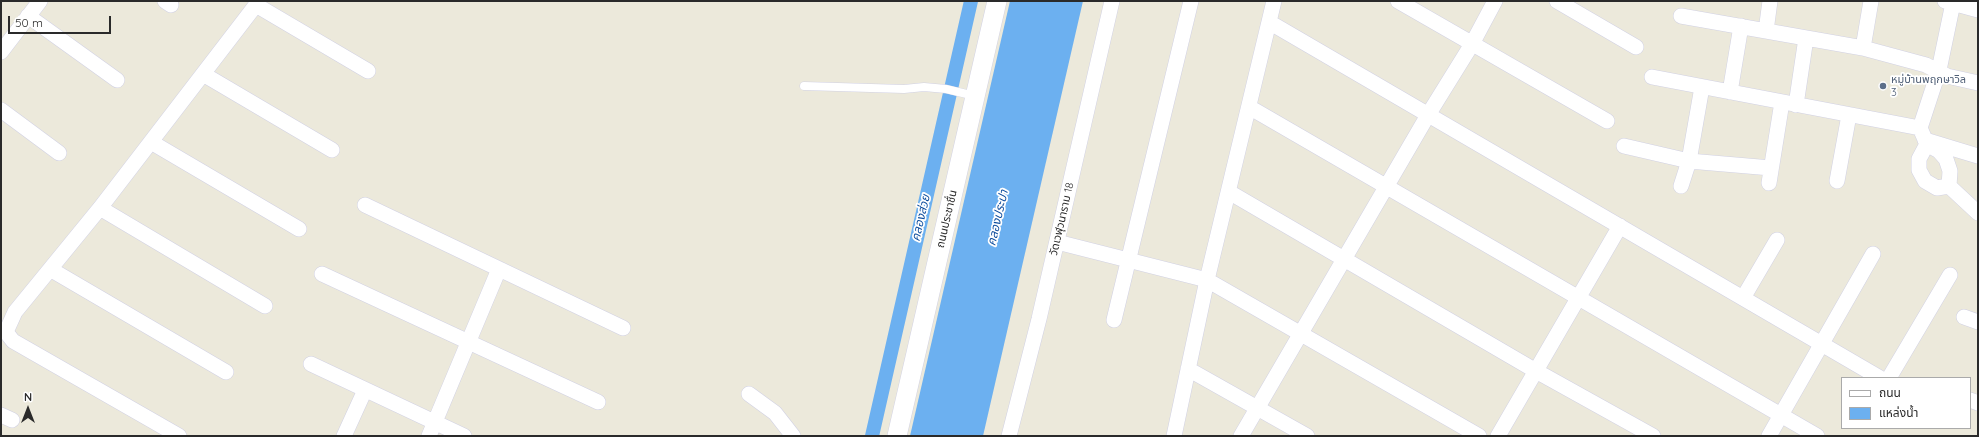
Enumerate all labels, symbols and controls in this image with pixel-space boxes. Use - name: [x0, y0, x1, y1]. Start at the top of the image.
- scale bar: [10, 8, 113, 34]
- text: 50 m: [15, 15, 43, 30]
- place label: หมู่บ้านพฤกษาวิล 3: [1891, 73, 1966, 99]
- marker: หมู่บ้านพฤกษาวิล 3: [1878, 81, 1888, 91]
- street label: วัดเวฬุวนาราม 18: [1047, 181, 1077, 257]
- street label: ถนนประชาชื่น: [934, 189, 960, 249]
- water label: คลองประปา: [985, 189, 1011, 247]
- water label: คลองส่วย: [909, 193, 933, 243]
- legend: [1841, 377, 1971, 429]
- text: ถนน: [1879, 385, 1901, 400]
- north arrow: [8, 389, 48, 429]
- text: N: [24, 390, 32, 404]
- text: แหล่งน้ำ: [1879, 405, 1918, 420]

